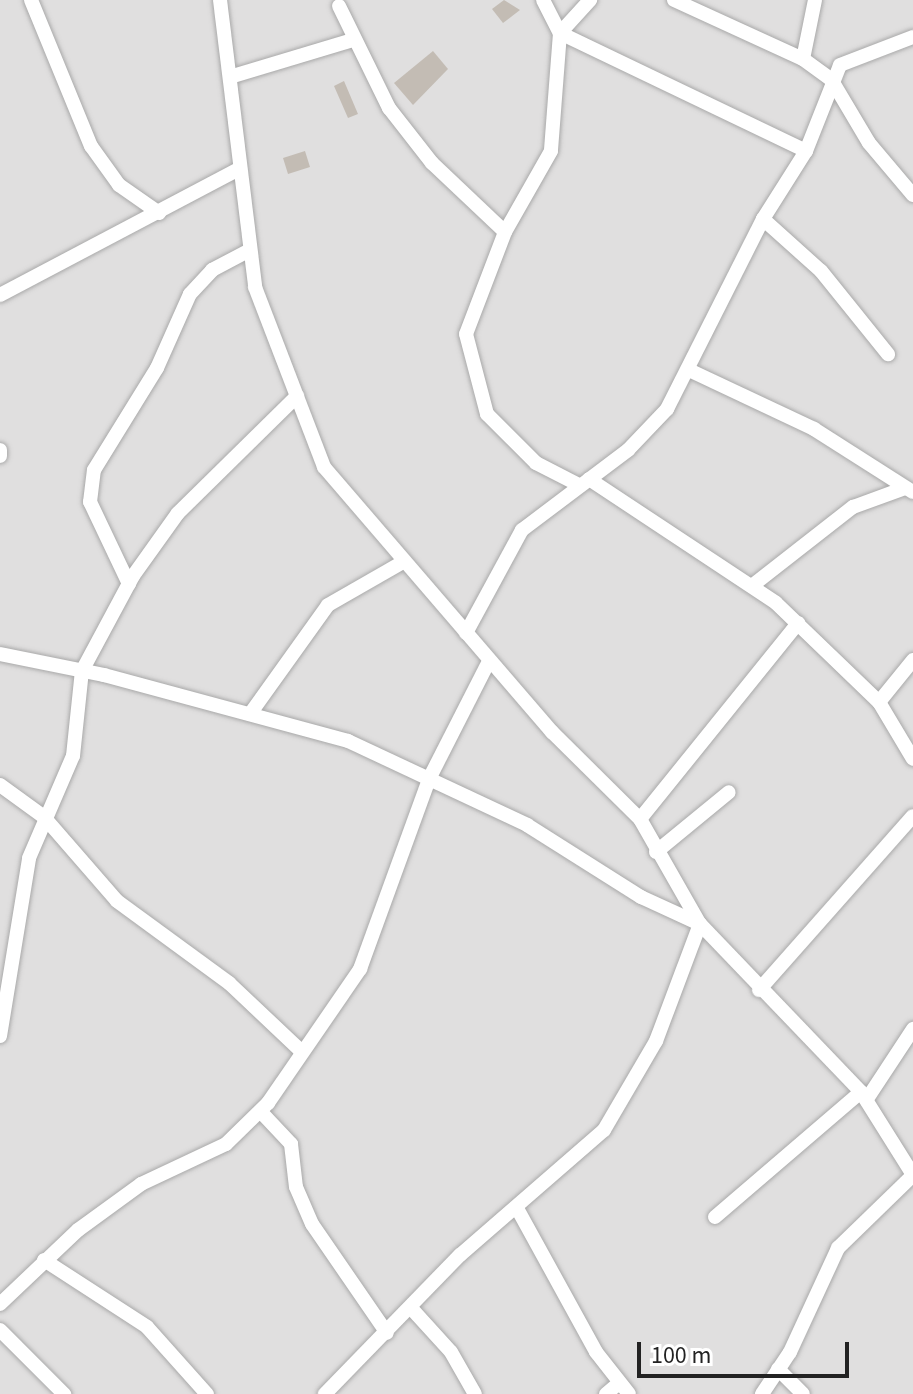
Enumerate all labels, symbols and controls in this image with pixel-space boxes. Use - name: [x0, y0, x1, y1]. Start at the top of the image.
- scale bar: [641, 1326, 853, 1376]
- text: 100 m: [651, 1338, 711, 1373]

